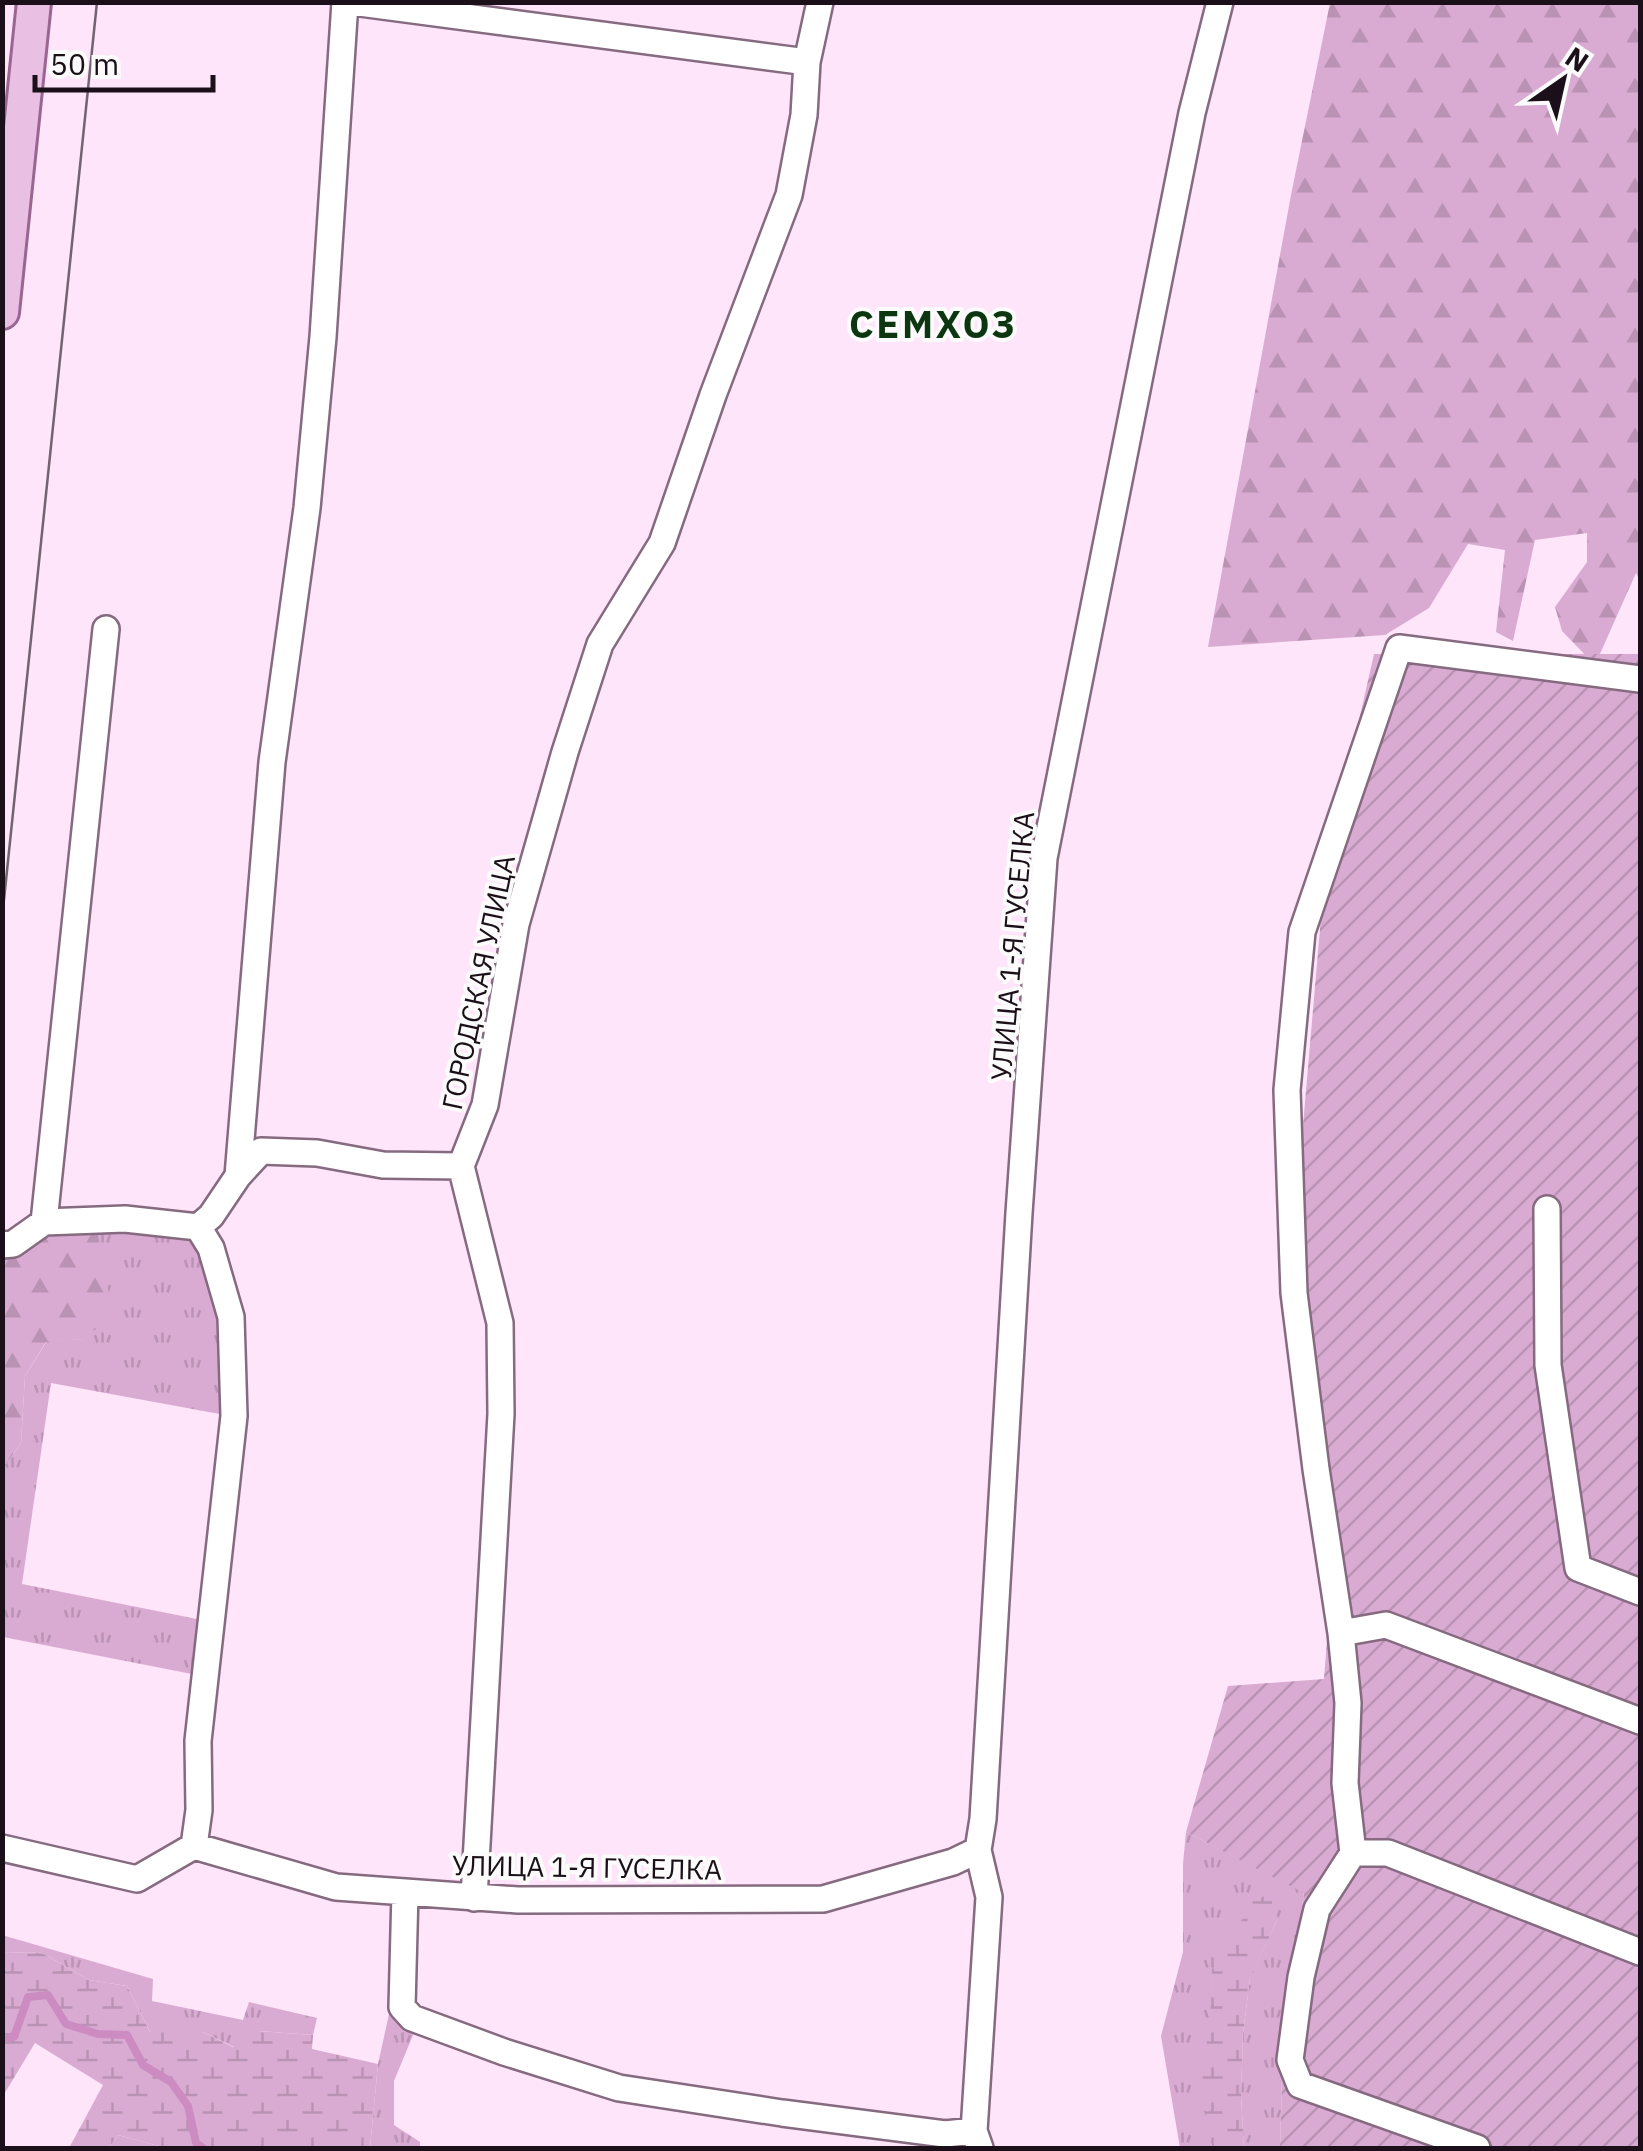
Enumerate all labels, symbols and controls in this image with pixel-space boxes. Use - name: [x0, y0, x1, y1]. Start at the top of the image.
- scale bar: [35, 30, 212, 92]
- north arrow: [1513, 30, 1613, 130]
- text: N: [1559, 38, 1596, 80]
- text: 50 m: [50, 44, 119, 83]
- district label: СЕМХОЗ: [849, 299, 1017, 348]
- street label: УЛИЦА 1-Я ГУСЕЛКА: [982, 810, 1042, 1082]
- street label: ГОРОДСКАЯ УЛИЦА: [433, 851, 523, 1113]
- street label: УЛИЦА 1-Я ГУСЕЛКА: [452, 1846, 723, 1888]

